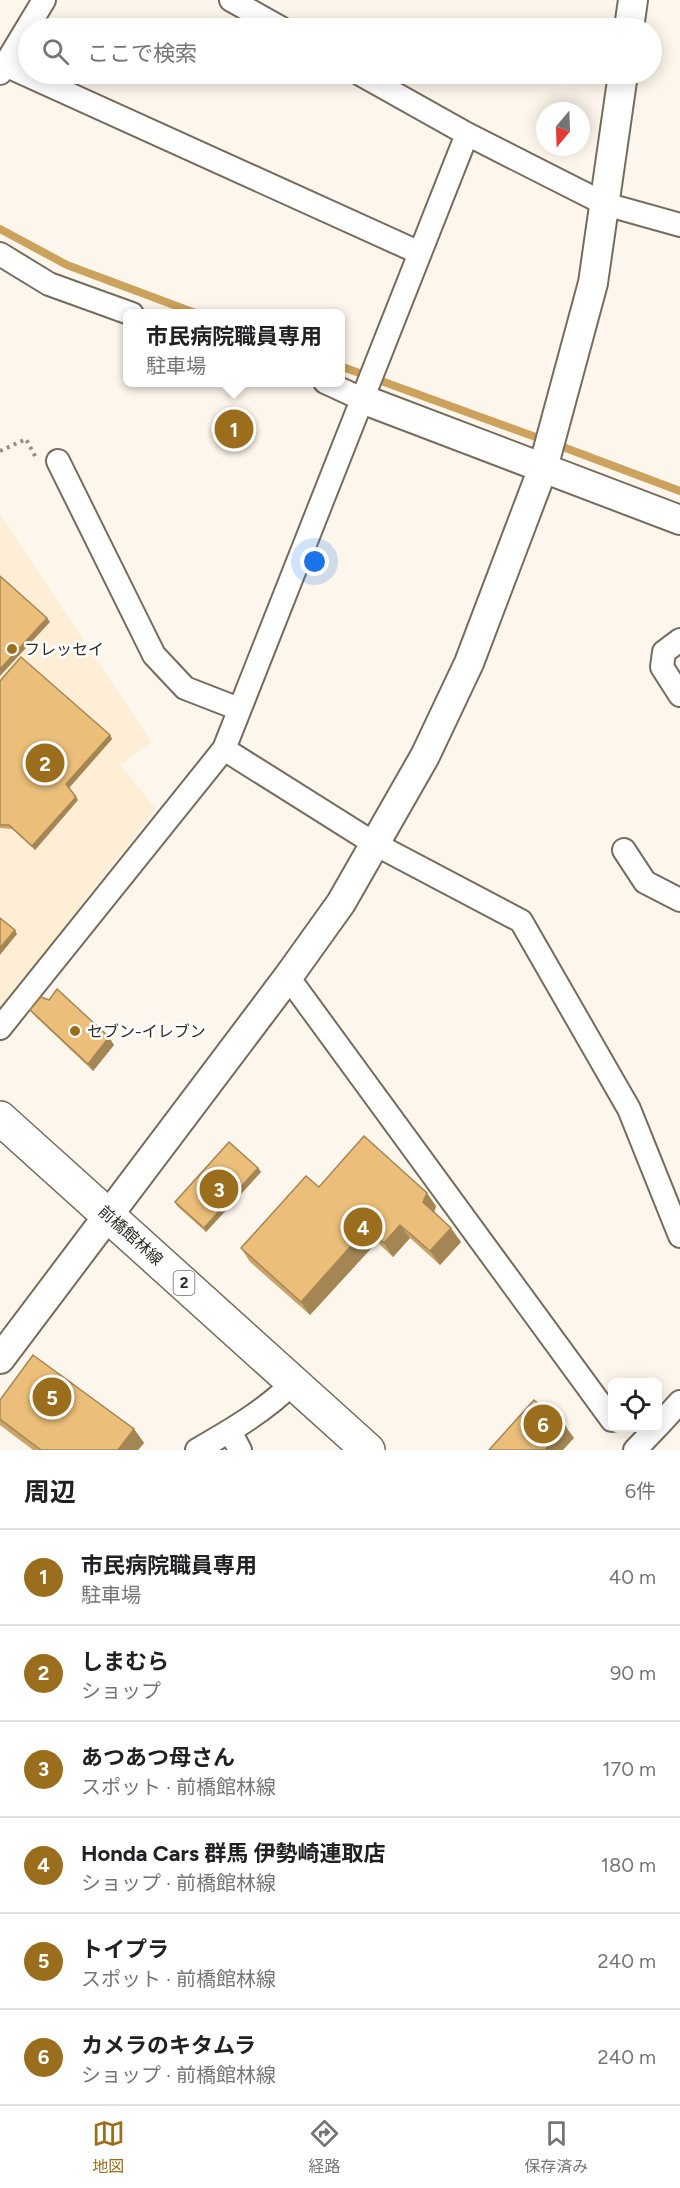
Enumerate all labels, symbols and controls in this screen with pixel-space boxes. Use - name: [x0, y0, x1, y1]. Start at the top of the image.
- search box: [18, 18, 662, 84]
- icon: search: [39, 35, 72, 68]
- text: ここで検索: [87, 40, 197, 67]
- north arrow: [536, 102, 590, 156]
- popup: [123, 309, 345, 387]
- text: 市民病院職員専用: [146, 323, 322, 350]
- text: 駐車場: [146, 354, 206, 378]
- pin: 1: [214, 406, 254, 452]
- your location: [300, 547, 329, 576]
- place label: フレッセイ: [24, 640, 104, 659]
- marker: フレッセイ: [5, 642, 19, 656]
- pin: 2: [26, 740, 64, 786]
- place label: セブン-イレブン: [87, 1022, 206, 1041]
- marker: セブン-イレブン: [68, 1024, 82, 1038]
- pin: 3: [200, 1166, 238, 1212]
- street label: 前橋館林線: [95, 1202, 167, 1269]
- pin: 4: [344, 1204, 382, 1250]
- road number: 2: [174, 1271, 195, 1295]
- pin: 5: [32, 1374, 72, 1420]
- map controls: [608, 1378, 662, 1432]
- button: locate: [608, 1378, 662, 1432]
- pin: 6: [524, 1402, 562, 1446]
- text: 周辺: [24, 1476, 76, 1508]
- text: 6件: [625, 1479, 656, 1503]
- text: 市民病院職員専用: [81, 1552, 257, 1579]
- text: 1: [39, 1565, 48, 1589]
- text: 40 m: [609, 1565, 656, 1589]
- text: 駐車場: [81, 1583, 141, 1607]
- text: しまむら: [81, 1648, 169, 1675]
- text: 2: [38, 1661, 49, 1685]
- text: 90 m: [610, 1661, 656, 1685]
- text: ショップ: [81, 1679, 161, 1703]
- text: あつあつ母さん: [81, 1744, 235, 1771]
- text: 3: [38, 1757, 49, 1781]
- text: 170 m: [602, 1757, 656, 1781]
- text: スポット · 前橋館林線: [81, 1775, 276, 1799]
- text: Honda Cars 群馬 伊勢崎連取店: [81, 1840, 386, 1867]
- text: 4: [37, 1853, 50, 1877]
- text: 180 m: [601, 1853, 656, 1877]
- text: ショップ · 前橋館林線: [81, 1871, 276, 1895]
- text: トイプラ: [81, 1936, 169, 1963]
- text: 5: [38, 1949, 49, 1973]
- text: 240 m: [598, 1949, 656, 1973]
- text: スポット · 前橋館林線: [81, 1967, 276, 1991]
- text: カメラのキタムラ: [81, 2032, 256, 2059]
- text: 6: [38, 2045, 49, 2069]
- text: 240 m: [598, 2045, 656, 2069]
- text: ショップ · 前橋館林線: [81, 2063, 276, 2087]
- tab: 地図: [92, 2117, 125, 2177]
- tab: 経路: [308, 2117, 341, 2177]
- tab: 保存済み: [524, 2117, 588, 2177]

